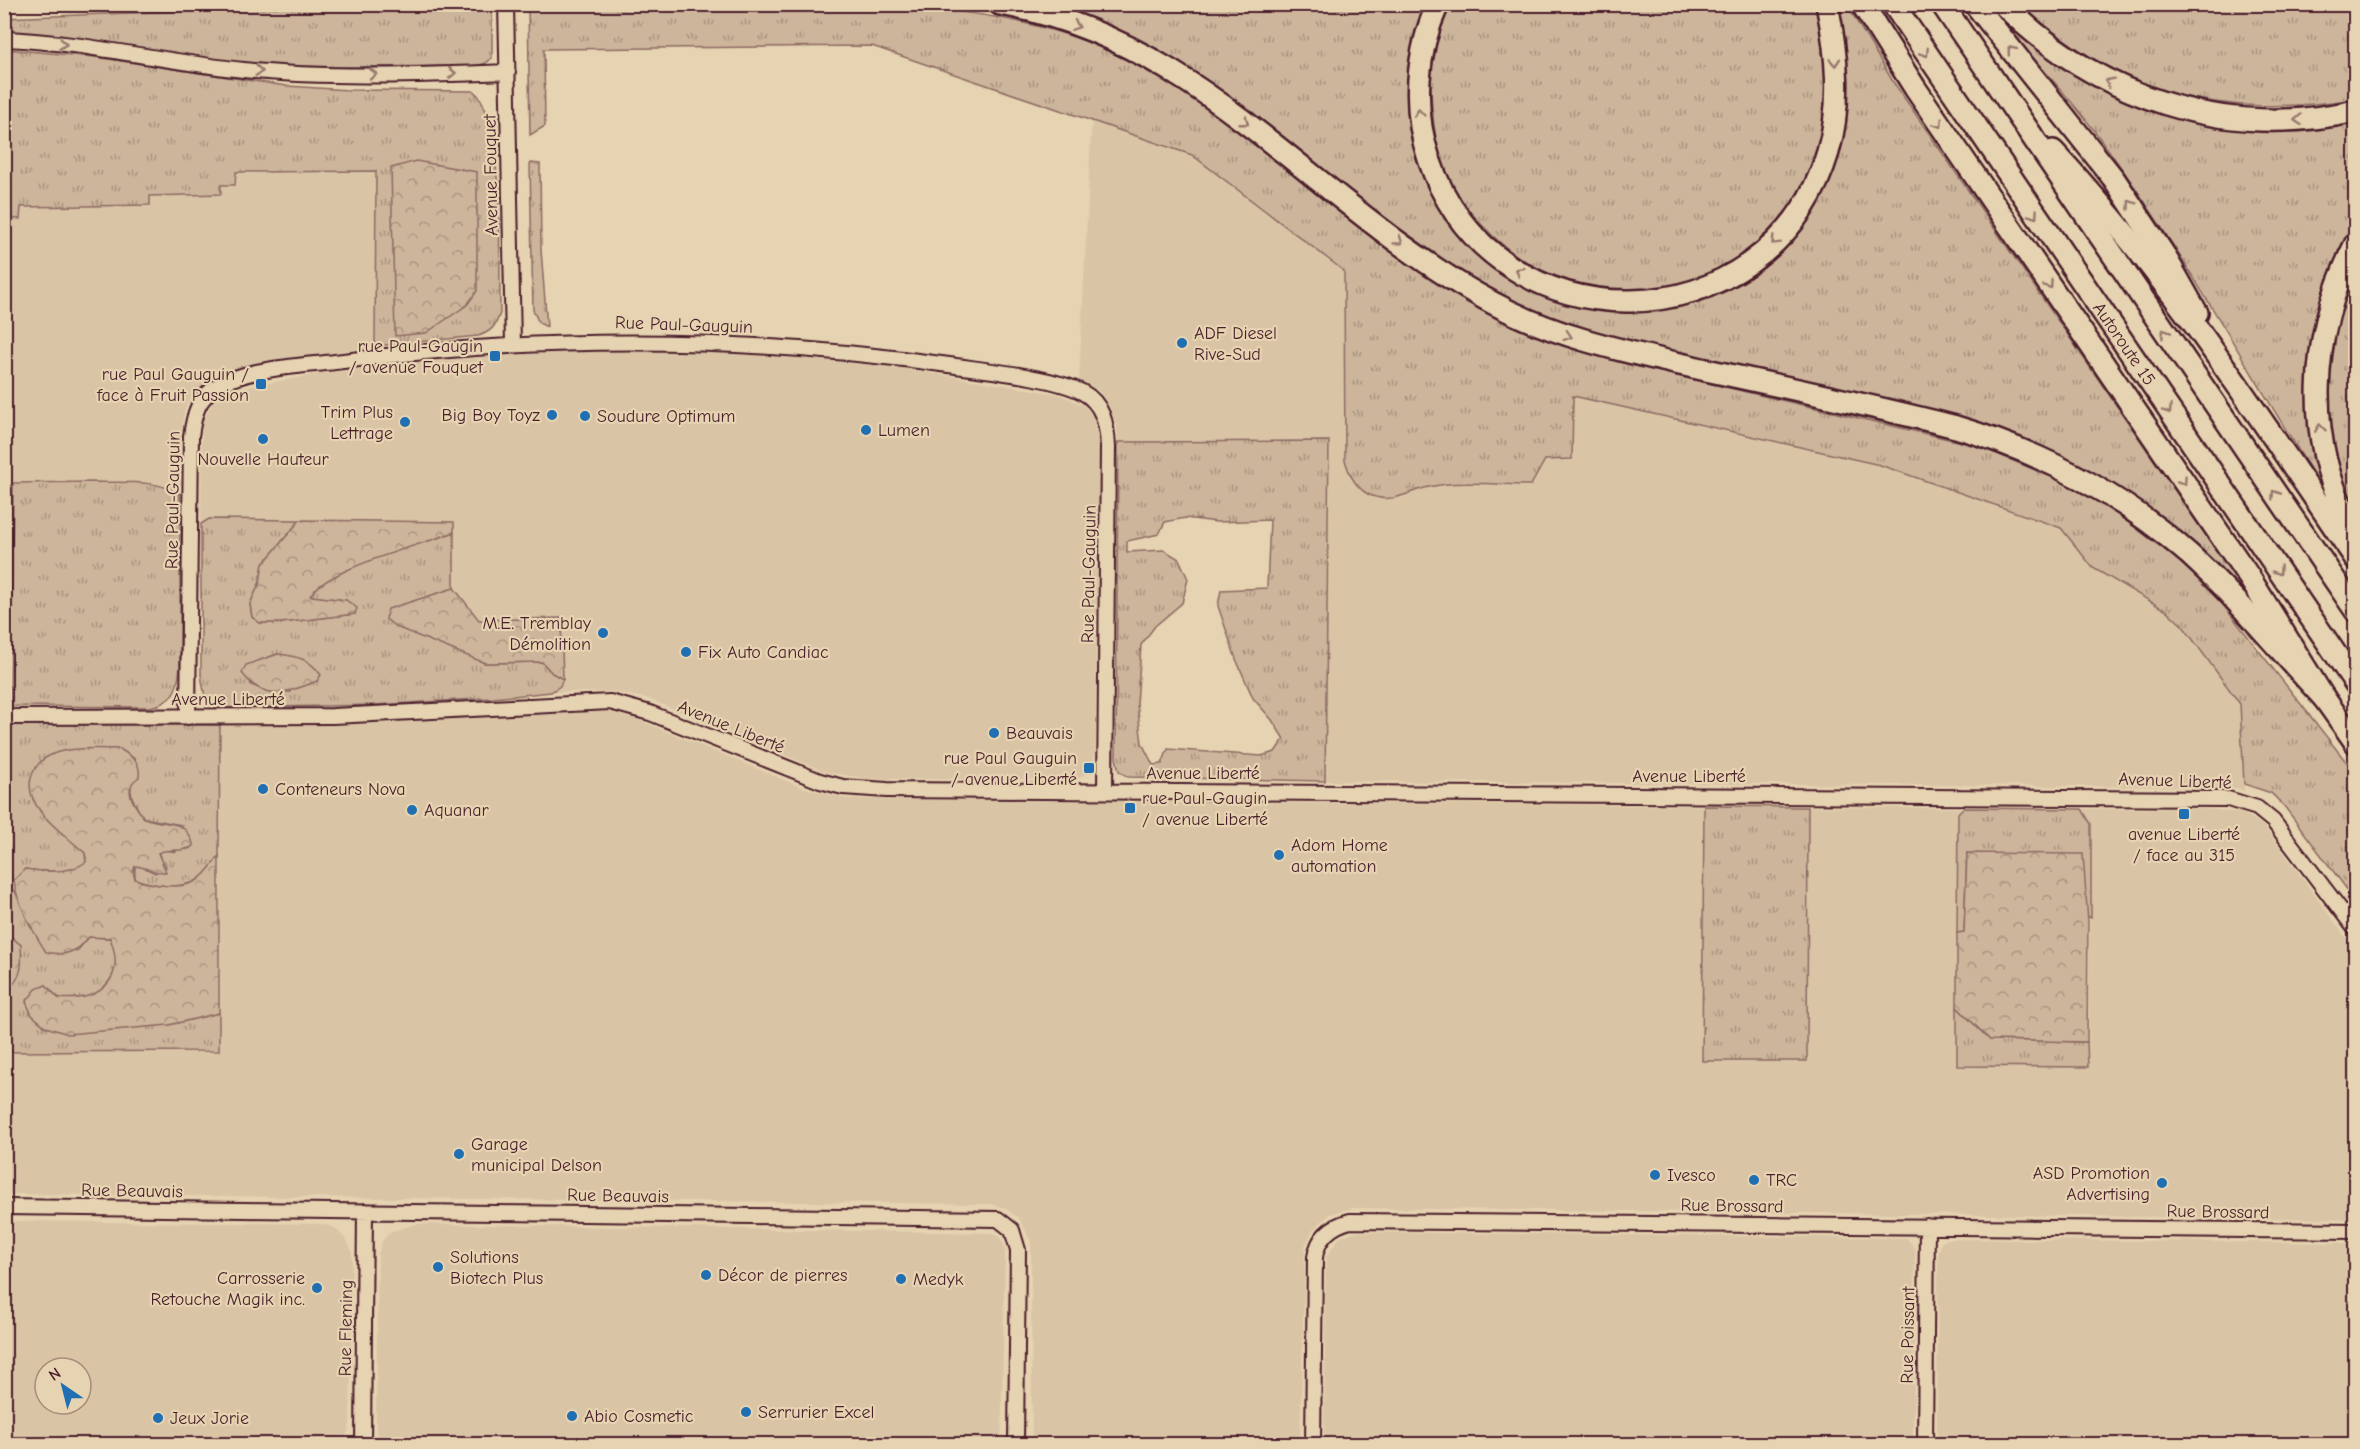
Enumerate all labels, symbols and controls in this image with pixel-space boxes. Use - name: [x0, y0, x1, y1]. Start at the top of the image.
- one-way arrow: [1070, 18, 1081, 31]
- one-way arrow: [58, 37, 67, 50]
- one-way arrow: [2007, 46, 2018, 57]
- one-way arrow: [1918, 47, 1929, 58]
- one-way arrow: [1829, 58, 1842, 67]
- one-way arrow: [254, 64, 263, 77]
- one-way arrow: [447, 67, 456, 79]
- one-way arrow: [368, 68, 377, 80]
- one-way arrow: [2104, 78, 2115, 89]
- one-way arrow: [1413, 108, 1426, 117]
- street label: Avenue Fouquet: [479, 113, 503, 236]
- one-way arrow: [2293, 113, 2302, 126]
- one-way arrow: [1238, 114, 1249, 125]
- one-way arrow: [1932, 118, 1944, 128]
- one-way arrow: [2127, 199, 2138, 210]
- one-way arrow: [2027, 208, 2038, 219]
- one-way arrow: [1771, 233, 1782, 244]
- one-way arrow: [1392, 234, 1403, 245]
- one-way arrow: [1515, 267, 1525, 279]
- one-way arrow: [2042, 278, 2053, 289]
- street label: Autoroute 15: [2089, 298, 2160, 389]
- street label: Rue Paul-Gauguin: [615, 312, 753, 338]
- place label: ADF Diesel Rive-Sud: [1194, 323, 1277, 365]
- one-way arrow: [1562, 328, 1573, 341]
- one-way arrow: [2161, 328, 2172, 339]
- place label: rue Paul-Gaugin / avenue Fouquet: [349, 336, 484, 378]
- marker: ADF Diesel Rive-Sud: [1175, 336, 1189, 350]
- marker: rue Paul-Gaugin / avenue Fouquet: [488, 349, 502, 363]
- place label: rue Paul Gauguin / face à Fruit Passion: [96, 364, 249, 406]
- marker: rue Paul Gauguin / face à Fruit Passion: [254, 377, 268, 391]
- place label: Trim Plus Lettrage: [321, 402, 393, 444]
- one-way arrow: [2161, 404, 2172, 415]
- place label: Big Boy Toyz: [442, 405, 540, 426]
- place label: Soudure Optimum: [597, 406, 735, 427]
- marker: Big Boy Toyz: [545, 408, 559, 422]
- marker: Soudure Optimum: [578, 409, 592, 423]
- marker: Trim Plus Lettrage: [398, 415, 412, 429]
- place label: Lumen: [878, 420, 930, 441]
- marker: Lumen: [859, 423, 873, 437]
- one-way arrow: [2314, 424, 2326, 433]
- street label: Rue Paul-Gauguin: [161, 431, 185, 569]
- marker: Nouvelle Hauteur: [256, 432, 270, 446]
- place label: Nouvelle Hauteur: [197, 449, 329, 470]
- one-way arrow: [2176, 474, 2187, 485]
- one-way arrow: [2271, 489, 2282, 500]
- street label: Rue Paul-Gauguin: [1077, 505, 1101, 643]
- one-way arrow: [2271, 565, 2282, 576]
- place label: M.E. Tremblay Démolition: [483, 613, 592, 655]
- marker: M.E. Tremblay Démolition: [596, 626, 610, 640]
- place label: Fix Auto Candiac: [698, 642, 829, 663]
- marker: Fix Auto Candiac: [679, 645, 693, 659]
- street label: Avenue Liberté: [171, 689, 285, 710]
- street label: Avenue Liberté: [675, 696, 787, 758]
- place label: Beauvais: [1006, 723, 1073, 744]
- marker: Beauvais: [987, 726, 1001, 740]
- place label: rue Paul Gauguin / avenue Liberté: [944, 748, 1077, 790]
- marker: rue Paul Gauguin / avenue Liberté: [1082, 761, 1096, 775]
- street label: Avenue Liberté: [1146, 763, 1260, 784]
- street label: Avenue Liberté: [1632, 766, 1746, 787]
- street label: Avenue Liberté: [2118, 769, 2232, 793]
- place label: Conteneurs Nova: [275, 779, 406, 800]
- marker: Conteneurs Nova: [256, 782, 270, 796]
- place label: rue Paul-Gaugin / avenue Liberté: [1142, 788, 1268, 830]
- place label: Aquanar: [424, 800, 489, 821]
- marker: rue Paul-Gaugin / avenue Liberté: [1123, 801, 1137, 815]
- marker: Aquanar: [405, 803, 419, 817]
- marker: avenue Liberté / face au 315: [2177, 807, 2191, 821]
- place label: avenue Liberté / face au 315: [2128, 824, 2240, 866]
- place label: Adom Home automation: [1291, 835, 1388, 877]
- marker: Adom Home automation: [1272, 848, 1286, 862]
- place label: Garage municipal Delson: [471, 1134, 602, 1176]
- marker: Garage municipal Delson: [452, 1147, 466, 1161]
- place label: ASD Promotion Advertising: [2033, 1163, 2150, 1205]
- place label: Ivesco: [1667, 1165, 1716, 1186]
- marker: Ivesco: [1648, 1168, 1662, 1182]
- place label: TRC: [1766, 1170, 1797, 1191]
- marker: TRC: [1747, 1173, 1761, 1187]
- marker: ASD Promotion Advertising: [2155, 1176, 2169, 1190]
- street label: Rue Beauvais: [81, 1180, 183, 1202]
- street label: Rue Beauvais: [567, 1185, 669, 1207]
- street label: Rue Brossard: [1680, 1195, 1784, 1217]
- street label: Rue Brossard: [2166, 1201, 2270, 1223]
- place label: Solutions Biotech Plus: [450, 1247, 543, 1289]
- marker: Solutions Biotech Plus: [431, 1260, 445, 1274]
- place label: Décor de pierres: [718, 1265, 847, 1286]
- place label: Carrosserie Retouche Magik inc.: [151, 1268, 305, 1310]
- marker: Décor de pierres: [699, 1268, 713, 1282]
- place label: Medyk: [913, 1269, 964, 1290]
- marker: Medyk: [894, 1272, 908, 1286]
- street label: Rue Fleming: [335, 1279, 357, 1377]
- marker: Carrosserie Retouche Magik inc.: [310, 1281, 324, 1295]
- street label: Rue Poissant: [1897, 1285, 1919, 1384]
- north arrow: [33, 1356, 93, 1416]
- text: N: [46, 1364, 64, 1385]
- place label: Serrurier Excel: [758, 1402, 874, 1423]
- marker: Serrurier Excel: [739, 1405, 753, 1419]
- place label: Abio Cosmetic: [584, 1406, 694, 1427]
- place label: Jeux Jorie: [170, 1408, 249, 1429]
- marker: Abio Cosmetic: [565, 1409, 579, 1423]
- marker: Jeux Jorie: [151, 1411, 165, 1425]

